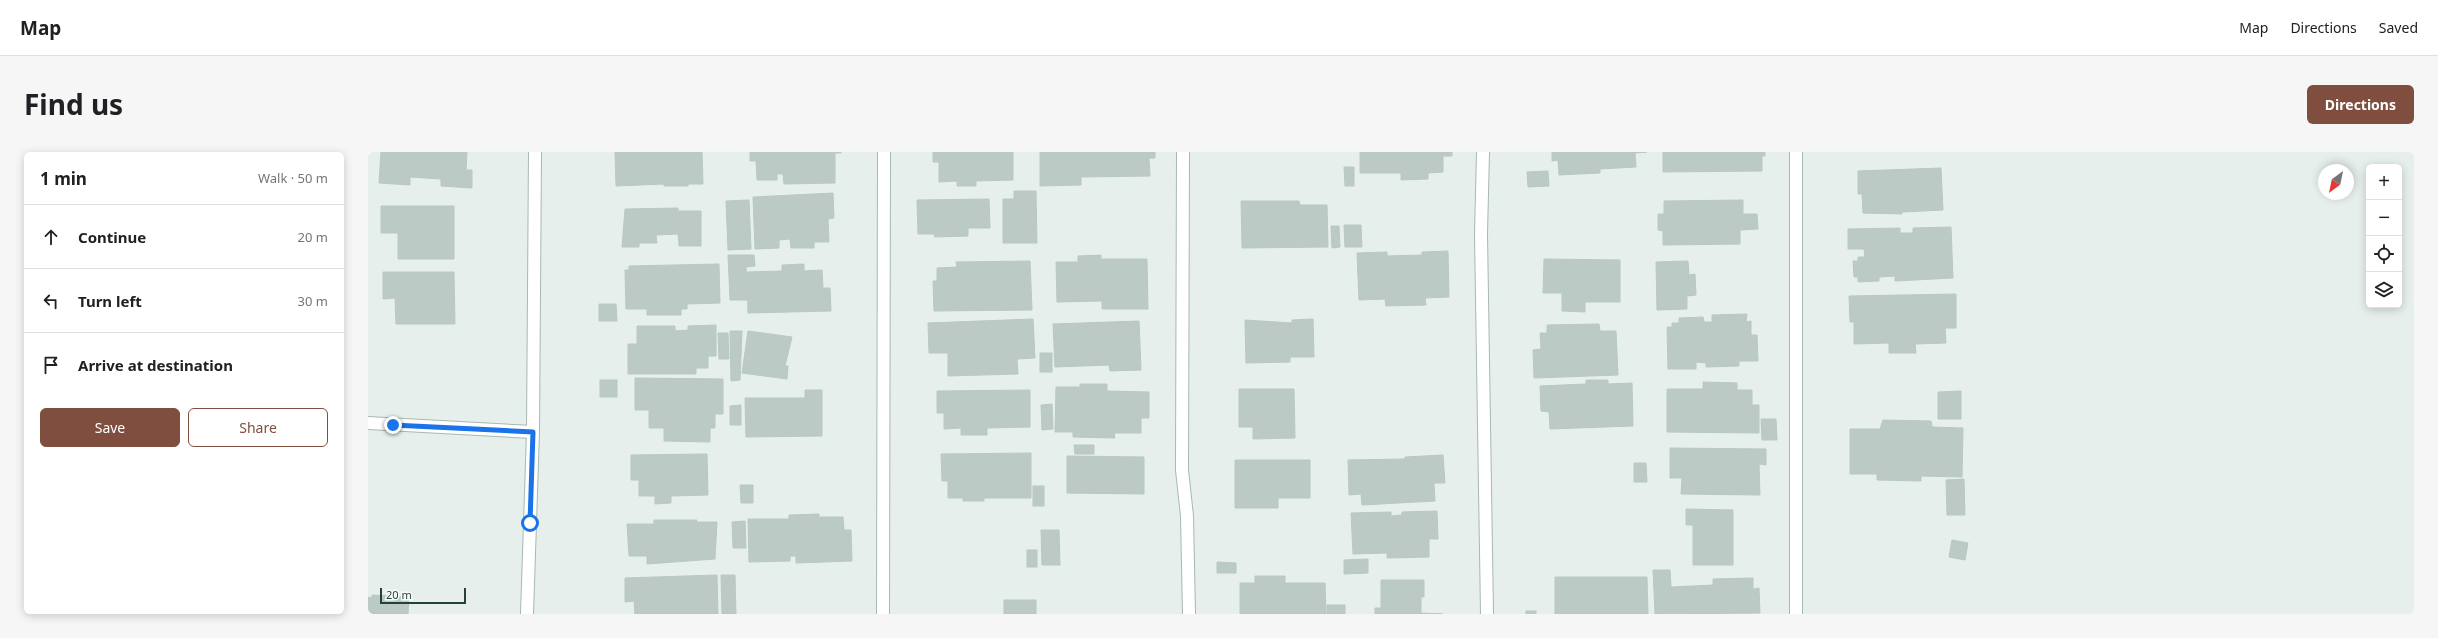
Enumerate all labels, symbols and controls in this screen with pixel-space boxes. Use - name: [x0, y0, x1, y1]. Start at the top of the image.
- text: Map: [20, 15, 61, 41]
- text: Map: [2239, 18, 2268, 37]
- text: Directions: [2290, 18, 2357, 37]
- text: Saved: [2379, 18, 2418, 37]
- text: Find us: [24, 85, 123, 123]
- button: Directions: [2307, 85, 2414, 124]
- north arrow: [2318, 164, 2354, 200]
- map controls: [2366, 164, 2402, 308]
- button: +: [2366, 164, 2402, 200]
- text: 1 min: [40, 167, 87, 190]
- text: Walk · 50 m: [258, 169, 328, 187]
- button: −: [2366, 200, 2402, 236]
- icon: ahead: [40, 226, 62, 248]
- text: Continue: [78, 227, 146, 247]
- text: 20 m: [298, 228, 328, 246]
- button: locate: [2366, 236, 2402, 272]
- button: layers: [2366, 272, 2402, 308]
- icon: left: [40, 290, 62, 312]
- text: Turn left: [78, 291, 142, 311]
- text: 30 m: [298, 292, 328, 310]
- icon: arrive: [40, 354, 62, 376]
- text: Arrive at destination: [78, 355, 233, 375]
- button: Save: [40, 408, 180, 447]
- button: Share: [188, 408, 328, 447]
- route end: [384, 416, 402, 434]
- route start: [521, 514, 539, 532]
- scale bar: [380, 586, 466, 605]
- text: 20 m: [386, 587, 412, 602]

